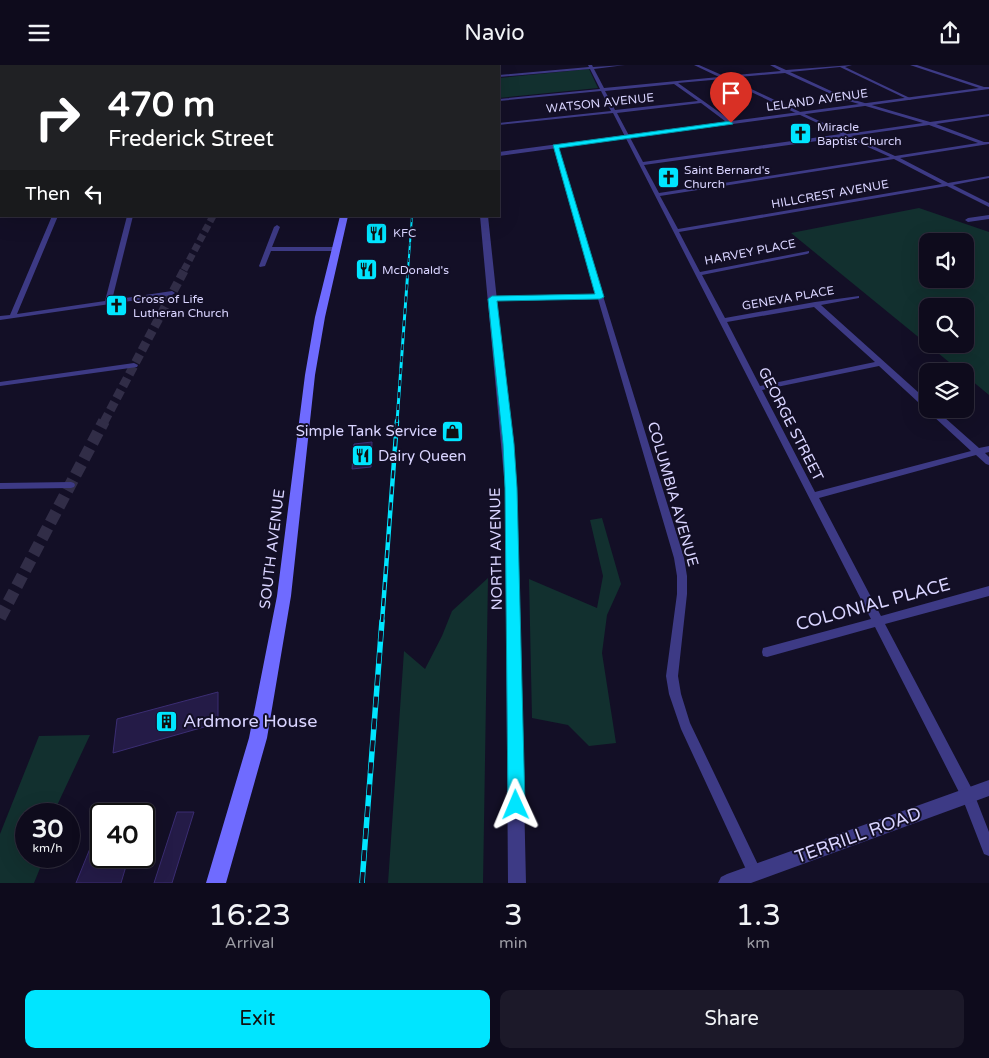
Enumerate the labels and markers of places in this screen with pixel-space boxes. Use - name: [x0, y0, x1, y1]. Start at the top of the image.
- pin: [710, 72, 752, 123]
- place label: Miracle Baptist Church: [817, 120, 902, 148]
- church icon: Miracle Baptist Church: [789, 122, 813, 146]
- place label: Saint Bernard's Church: [684, 163, 770, 191]
- church icon: Saint Bernard's Church: [656, 165, 680, 189]
- restaurant icon: KFC: [365, 221, 389, 245]
- place label: KFC: [393, 226, 416, 240]
- restaurant icon: McDonald's: [354, 258, 378, 282]
- place label: McDonald's: [382, 263, 449, 277]
- place label: Cross of Life Lutheran Church: [133, 292, 229, 320]
- church icon: Cross of Life Lutheran Church: [105, 294, 129, 318]
- shop icon: Simple Tank Service: [441, 419, 465, 443]
- place label: Simple Tank Service: [296, 422, 437, 440]
- restaurant icon: Dairy Queen: [350, 444, 374, 468]
- place label: Dairy Queen: [378, 447, 466, 465]
- building icon: Ardmore House: [155, 709, 179, 733]
- place label: Ardmore House: [183, 710, 317, 732]

